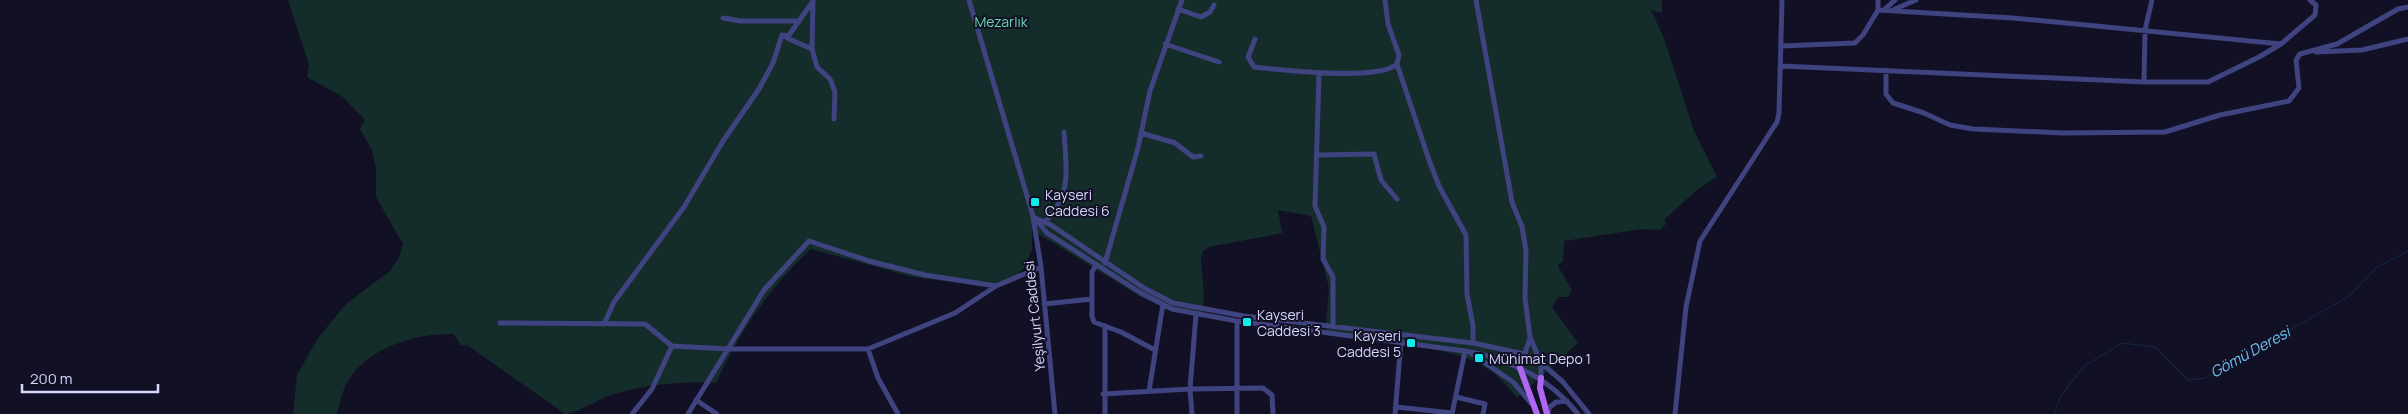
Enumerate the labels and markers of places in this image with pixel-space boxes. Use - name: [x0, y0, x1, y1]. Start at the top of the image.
- place label: Kayseri Caddesi 6: [1045, 185, 1110, 220]
- marker: Kayseri Caddesi 6: [1029, 196, 1041, 208]
- place label: Kayseri Caddesi 3: [1257, 305, 1321, 340]
- marker: Kayseri Caddesi 3: [1241, 316, 1253, 328]
- place label: Kayseri Caddesi 5: [1337, 326, 1401, 361]
- marker: Kayseri Caddesi 5: [1405, 337, 1417, 349]
- place label: Mühimat Depo 1: [1489, 349, 1591, 368]
- marker: Mühimat Depo 1: [1473, 352, 1485, 364]

